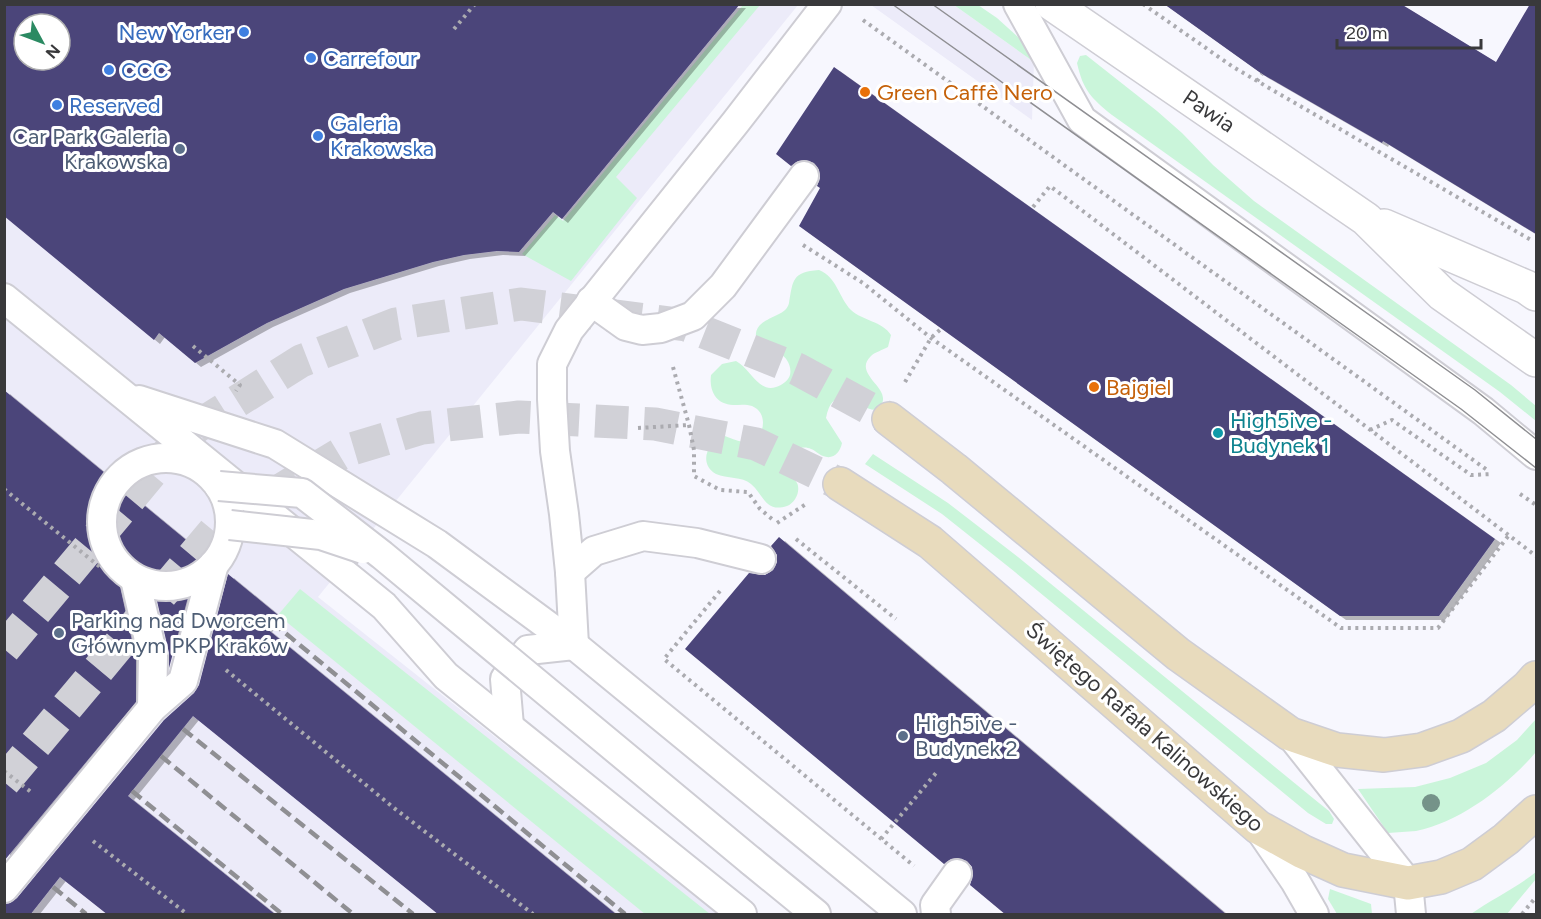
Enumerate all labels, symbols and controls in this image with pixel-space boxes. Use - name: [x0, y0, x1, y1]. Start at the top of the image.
- north arrow: [12, 12, 72, 72]
- scale bar: [1337, 12, 1481, 50]
- place label: New Yorker: [119, 19, 233, 46]
- text: 20 m: [1346, 22, 1387, 44]
- marker: New Yorker: [237, 25, 251, 39]
- text: N: [42, 41, 64, 62]
- place label: Carrefour: [323, 45, 418, 72]
- marker: Carrefour: [304, 51, 318, 65]
- place label: CCC: [121, 57, 169, 84]
- marker: CCC: [102, 63, 116, 77]
- place label: Green Caffè Nero: [877, 79, 1053, 106]
- street label: Pawia: [1178, 84, 1240, 138]
- marker: Green Caffè Nero: [858, 85, 872, 99]
- place label: Reserved: [69, 92, 161, 119]
- marker: Reserved: [50, 98, 64, 112]
- place label: Galeria Krakowska: [330, 110, 434, 162]
- place label: Car Park Galeria Krakowska: [12, 123, 168, 175]
- marker: Galeria Krakowska: [311, 129, 325, 143]
- marker: Car Park Galeria Krakowska: [173, 142, 187, 156]
- place label: Bajgiel: [1106, 374, 1171, 401]
- marker: Bajgiel: [1087, 380, 1101, 394]
- place label: High5ive - Budynek 1: [1230, 407, 1332, 459]
- marker: High5ive - Budynek 1: [1211, 426, 1225, 440]
- place label: Parking nad Dworcem Głównym PKP Kraków: [71, 607, 289, 659]
- street label: Świętego Rafała Kalinowskiego: [1020, 616, 1270, 838]
- marker: Parking nad Dworcem Głównym PKP Kraków: [52, 626, 66, 640]
- place label: High5ive - Budynek 2: [915, 710, 1018, 762]
- marker: High5ive - Budynek 2: [896, 729, 910, 743]

